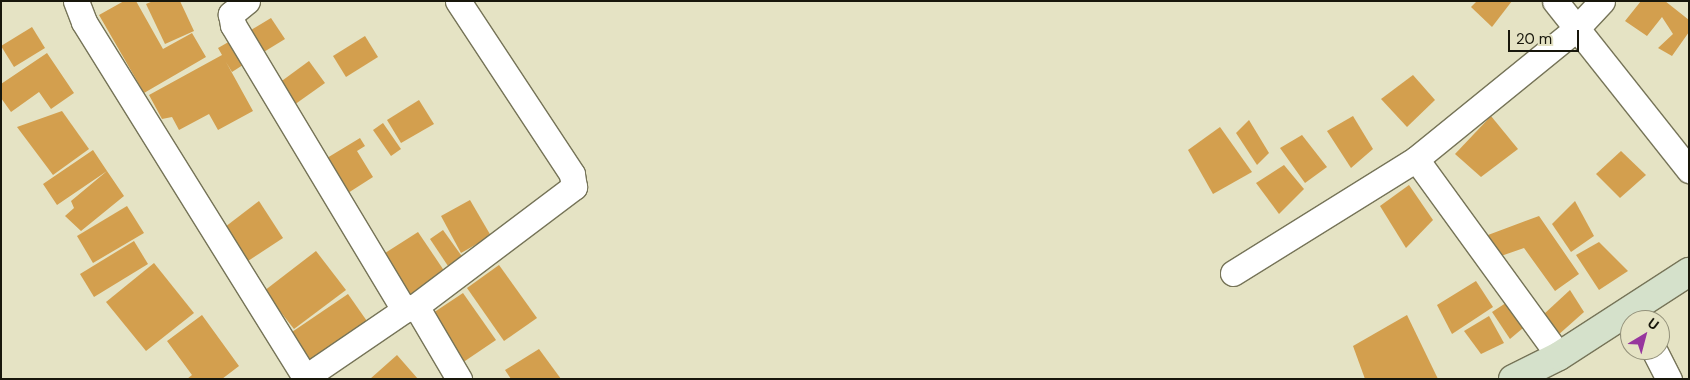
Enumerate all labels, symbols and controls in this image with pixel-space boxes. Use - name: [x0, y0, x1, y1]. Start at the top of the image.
- scale bar: [1510, 20, 1581, 52]
- text: 20 m: [1516, 29, 1552, 49]
- north arrow: [1620, 310, 1670, 360]
- text: U: [1644, 314, 1663, 334]

